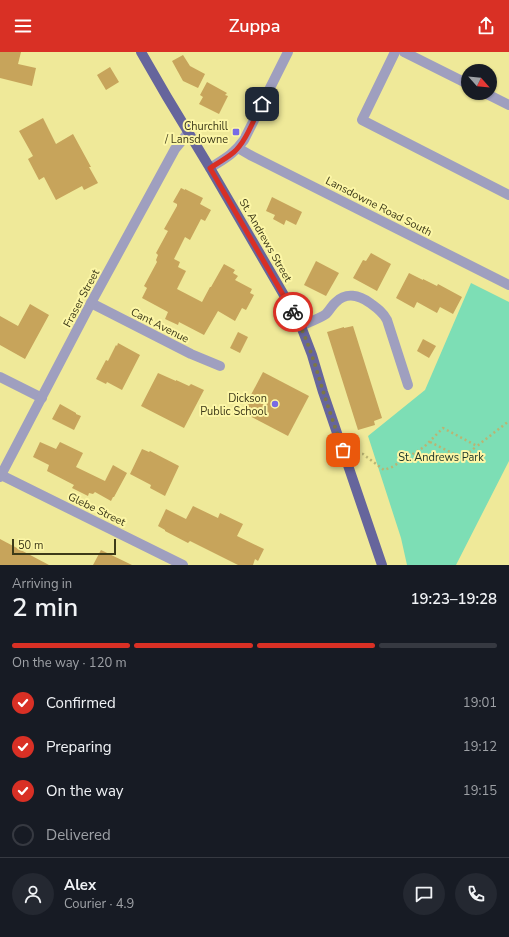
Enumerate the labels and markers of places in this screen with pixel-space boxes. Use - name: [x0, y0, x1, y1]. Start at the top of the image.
- pin: [245, 87, 279, 121]
- place label: Churchill / Lansdowne: [164, 119, 229, 147]
- marker: Churchill / Lansdowne: [231, 127, 241, 137]
- place label: Dickson Public School: [200, 391, 268, 419]
- marker: Dickson Public School: [270, 399, 280, 409]
- pin: [326, 433, 360, 467]

